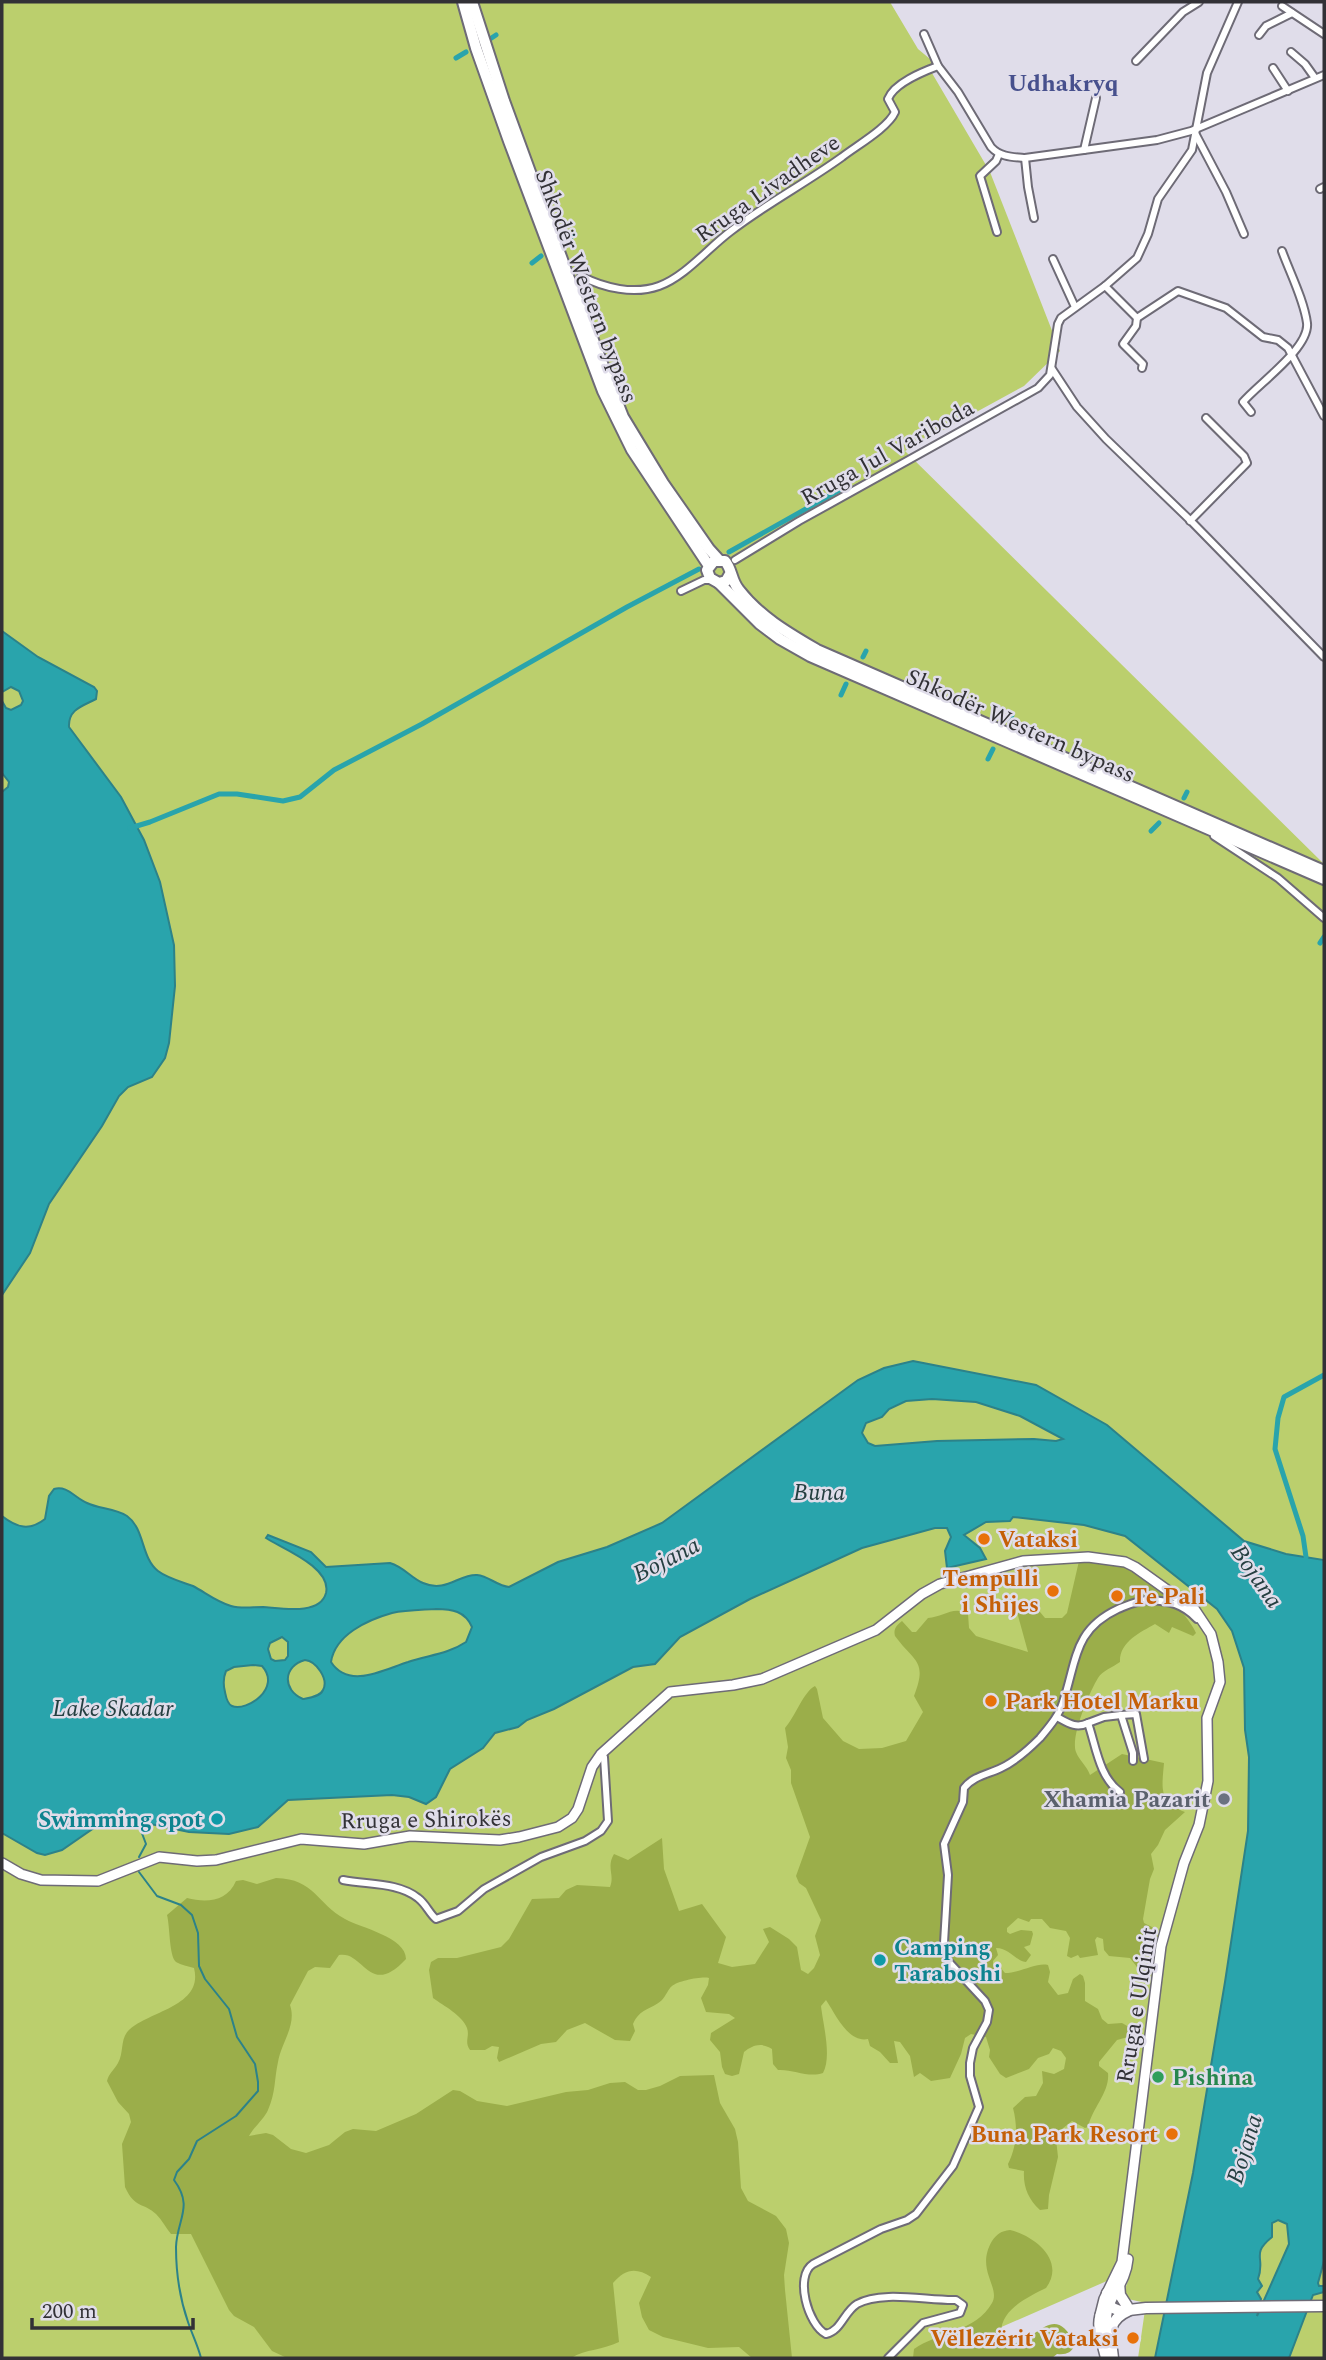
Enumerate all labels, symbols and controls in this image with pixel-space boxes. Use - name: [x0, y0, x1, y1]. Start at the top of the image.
- district label: Udhakryq: [1007, 66, 1119, 102]
- street label: Rruga Livadheve: [688, 126, 848, 252]
- street label: Shkodër Western bypass: [525, 165, 646, 408]
- street label: Rruga Jul Variboda: [794, 391, 981, 516]
- street label: Shkodër Western bypass: [900, 660, 1141, 793]
- water label: Buna: [793, 1475, 845, 1511]
- place label: Vataksi: [998, 1523, 1078, 1558]
- water label: Bojana: [627, 1528, 706, 1592]
- marker: Vataksi: [976, 1531, 992, 1547]
- water label: Bojana: [1221, 1537, 1291, 1616]
- place label: Tempulli i Shijes: [942, 1562, 1039, 1623]
- place label: Te Pali: [1131, 1580, 1205, 1615]
- marker: Tempulli i Shijes: [1045, 1583, 1061, 1599]
- marker: Te Pali: [1109, 1588, 1125, 1604]
- place label: Park Hotel Marku: [1005, 1685, 1199, 1720]
- water label: Lake Skadar: [52, 1691, 174, 1727]
- marker: Park Hotel Marku: [983, 1693, 999, 1709]
- place label: Xhamia Pazarit: [1043, 1783, 1210, 1818]
- marker: Xhamia Pazarit: [1216, 1791, 1232, 1807]
- street label: Rruga e Shirokës: [340, 1802, 512, 1839]
- place label: Swimming spot: [38, 1803, 203, 1838]
- marker: Swimming spot: [209, 1811, 225, 1827]
- street label: Rruga e Ulqinit: [1108, 1925, 1167, 2086]
- place label: Camping Taraboshi: [894, 1931, 1001, 1992]
- marker: Camping Taraboshi: [872, 1952, 888, 1968]
- place label: Pishina: [1172, 2061, 1253, 2096]
- marker: Pishina: [1150, 2069, 1166, 2085]
- water label: Bojana: [1217, 2110, 1273, 2188]
- place label: Buna Park Resort: [971, 2118, 1158, 2153]
- marker: Buna Park Resort: [1164, 2126, 1180, 2142]
- scale bar: [32, 2286, 192, 2330]
- text: 200 m: [42, 2296, 97, 2328]
- place label: Vëllezërit Vataksi: [930, 2322, 1119, 2357]
- marker: Vëllezërit Vataksi: [1125, 2330, 1141, 2346]

